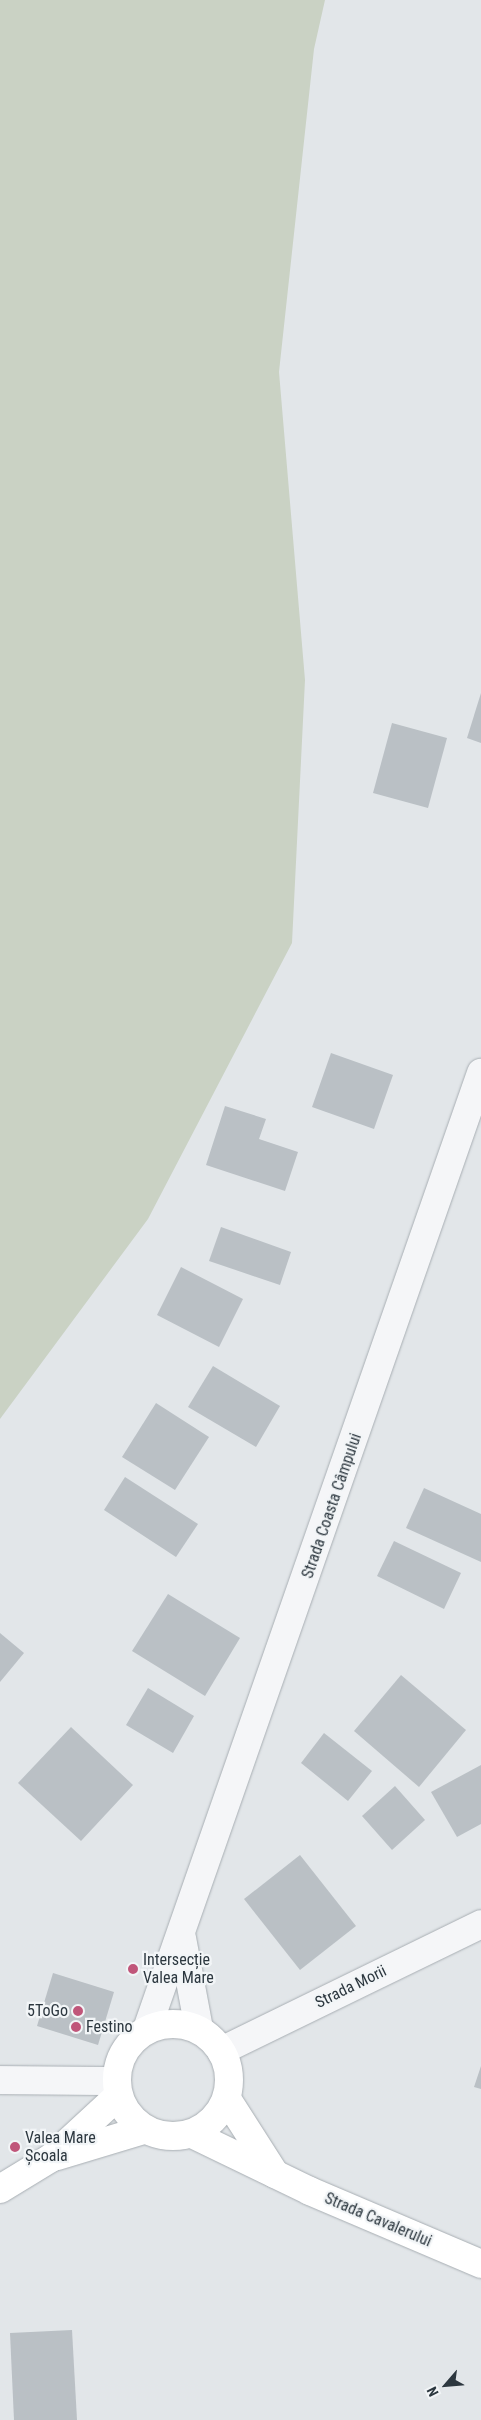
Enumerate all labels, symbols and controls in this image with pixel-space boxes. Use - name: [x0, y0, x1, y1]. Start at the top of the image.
- street label: Strada Coasta Câmpului: [298, 1431, 366, 1581]
- place label: Intersecție Valea Mare: [143, 1950, 214, 1988]
- street label: Strada Morii: [312, 1962, 390, 2012]
- marker: Intersecție Valea Mare: [127, 1963, 139, 1975]
- place label: 5ToGo: [27, 2001, 68, 2021]
- marker: 5ToGo: [72, 2005, 84, 2017]
- place label: Festino: [86, 2017, 133, 2037]
- marker: Festino: [70, 2021, 82, 2033]
- place label: Valea Mare Școala: [25, 2128, 96, 2166]
- marker: Valea Mare Școala: [9, 2141, 21, 2153]
- street label: Strada Cavalerului: [322, 2189, 434, 2251]
- north arrow: [421, 2360, 471, 2410]
- text: N: [424, 2384, 442, 2399]

